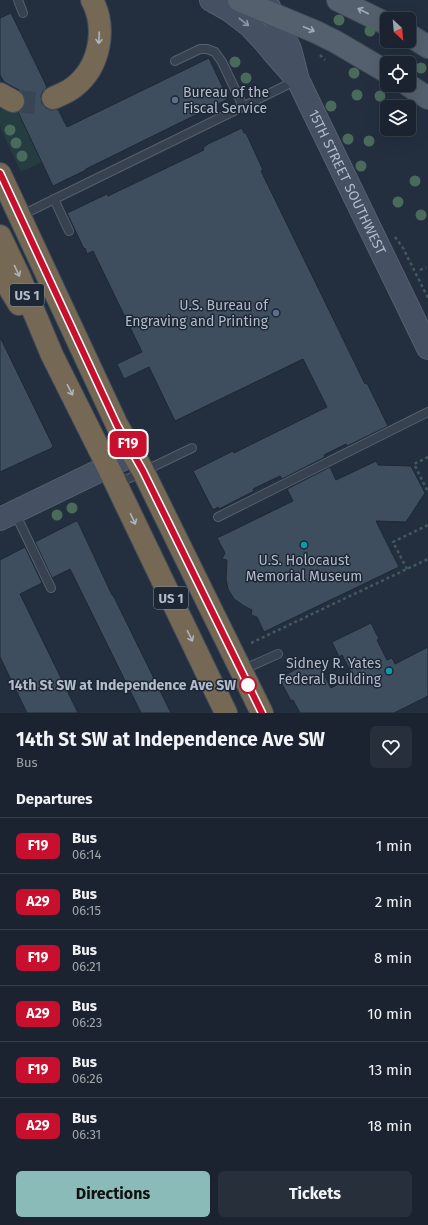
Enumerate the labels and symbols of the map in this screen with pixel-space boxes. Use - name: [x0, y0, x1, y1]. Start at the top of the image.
- one-way arrow: [357, 7, 369, 15]
- north arrow: [380, 12, 416, 48]
- one-way arrow: [238, 17, 249, 26]
- one-way arrow: [302, 26, 314, 33]
- one-way arrow: [96, 31, 103, 44]
- place label: Bureau of the Fiscal Service: [183, 84, 269, 117]
- marker: Bureau of the Fiscal Service: [170, 95, 180, 105]
- street label: 15TH STREET SOUTHWEST: [305, 107, 390, 258]
- one-way arrow: [14, 265, 21, 277]
- road number: US 1: [10, 284, 44, 306]
- place label: U.S. Bureau of Engraving and Printing: [125, 297, 269, 330]
- marker: U.S. Bureau of Engraving and Printing: [271, 308, 281, 318]
- one-way arrow: [67, 384, 74, 396]
- line badge: F19: [105, 431, 151, 457]
- one-way arrow: [130, 513, 137, 525]
- marker: U.S. Holocaust Memorial Museum: [299, 540, 309, 550]
- place label: U.S. Holocaust Memorial Museum: [246, 552, 362, 585]
- road number: US 1: [154, 587, 188, 609]
- one-way arrow: [187, 630, 194, 642]
- place label: Sidney R. Yates Federal Building: [278, 655, 382, 688]
- marker: Sidney R. Yates Federal Building: [384, 666, 394, 676]
- marker: 14th St SW at Independence Ave SW: [239, 676, 257, 694]
- place label: 14th St SW at Independence Ave SW: [8, 677, 236, 694]

